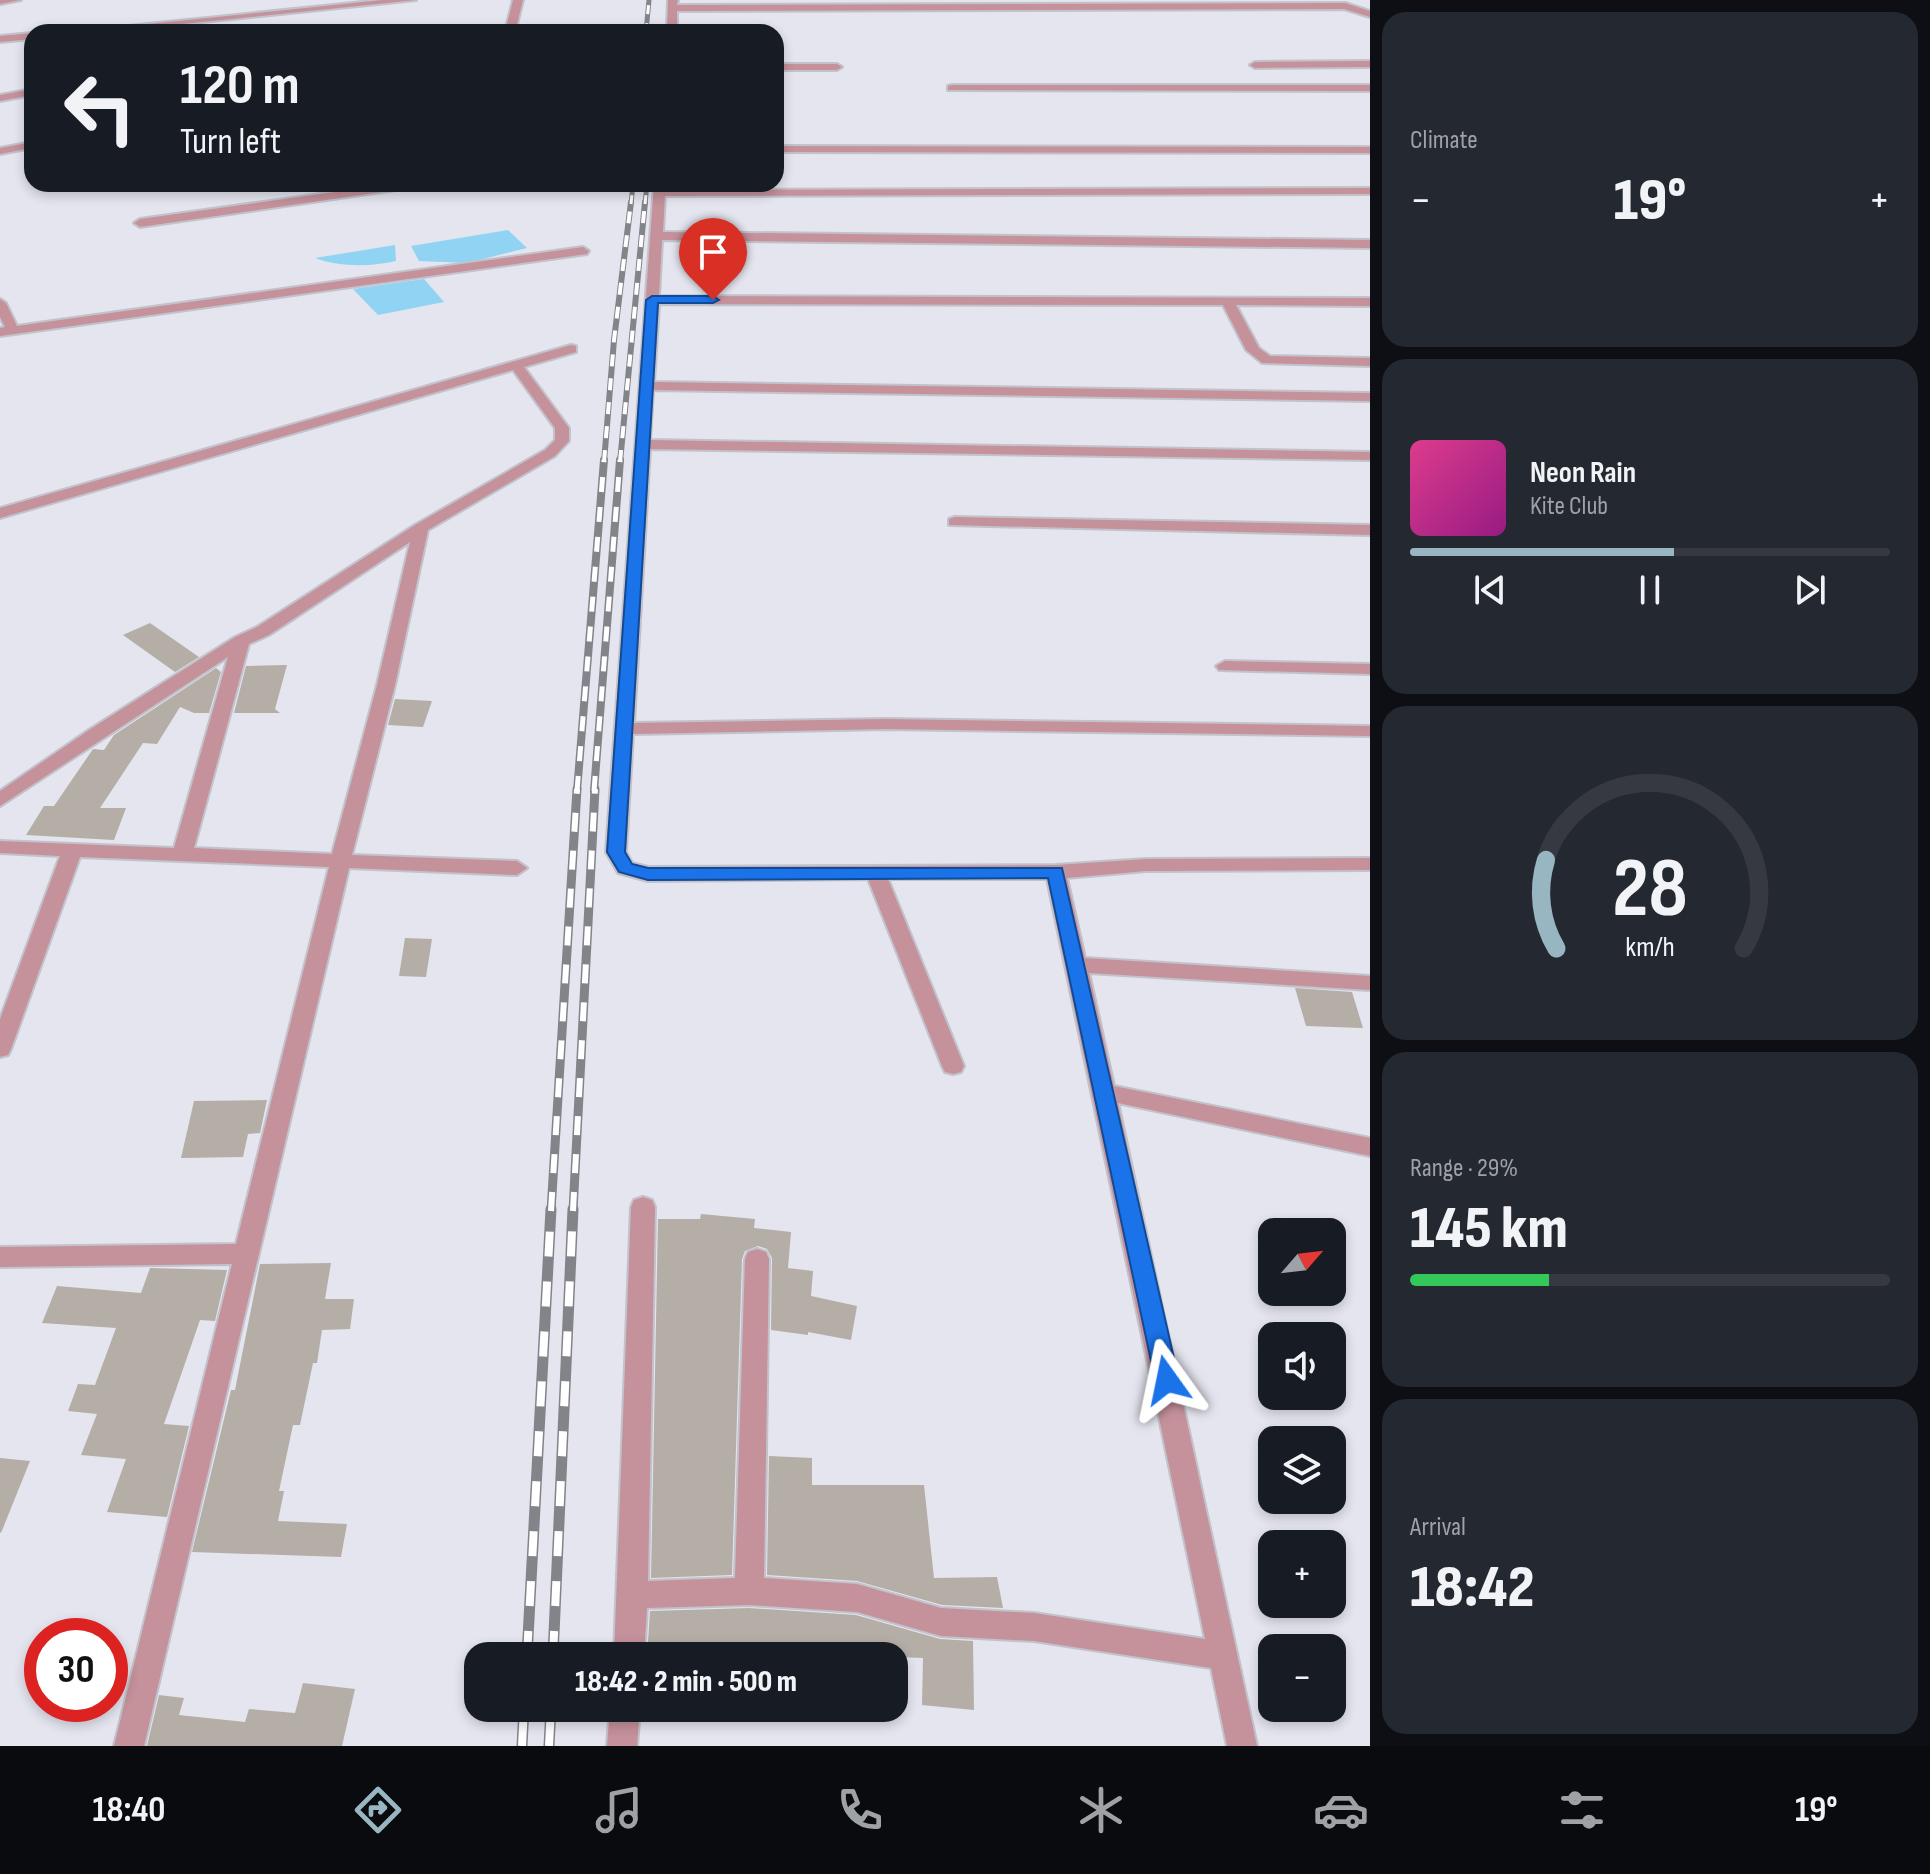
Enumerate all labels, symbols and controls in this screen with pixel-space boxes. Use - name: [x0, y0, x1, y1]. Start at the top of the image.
- text: 120 m: [180, 53, 300, 120]
- icon: left: [48, 56, 152, 160]
- text: Turn left: [180, 121, 281, 164]
- text: Climate: [1410, 125, 1478, 156]
- text: 19°: [1613, 165, 1687, 237]
- text: −: [1410, 174, 1432, 227]
- text: +: [1868, 174, 1890, 227]
- pin: [679, 218, 747, 300]
- icon: arrive: [691, 230, 735, 274]
- text: Neon Rain: [1530, 455, 1636, 491]
- text: Kite Club: [1530, 491, 1608, 522]
- icon: previous: [1468, 568, 1512, 612]
- icon: pause: [1628, 568, 1672, 612]
- icon: next: [1788, 568, 1832, 612]
- text: 28: [1612, 840, 1688, 940]
- text: km/h: [1625, 930, 1675, 965]
- text: Range · 29%: [1410, 1153, 1518, 1184]
- text: 145 km: [1410, 1193, 1568, 1265]
- north arrow: [1258, 1218, 1346, 1306]
- map controls: [1258, 1218, 1346, 1722]
- button: sound: [1258, 1322, 1346, 1410]
- position arrow: [1125, 1338, 1209, 1422]
- button: layers: [1258, 1426, 1346, 1514]
- text: Arrival: [1410, 1512, 1466, 1543]
- button: +: [1258, 1530, 1346, 1618]
- text: 18:42: [1410, 1552, 1534, 1624]
- speed limit sign: 30: [24, 1618, 128, 1722]
- button: −: [1258, 1634, 1346, 1722]
- text: 18:42 · 2 min · 500 m: [575, 1664, 797, 1700]
- icon: directions: [350, 1782, 406, 1838]
- icon: music: [591, 1782, 647, 1838]
- icon: phone: [832, 1782, 888, 1838]
- icon: climate: [1073, 1782, 1129, 1838]
- icon: car: [1313, 1782, 1369, 1838]
- icon: filters: [1554, 1782, 1610, 1838]
- text: 18:40: [92, 1789, 165, 1832]
- text: 19°: [1795, 1789, 1838, 1832]

